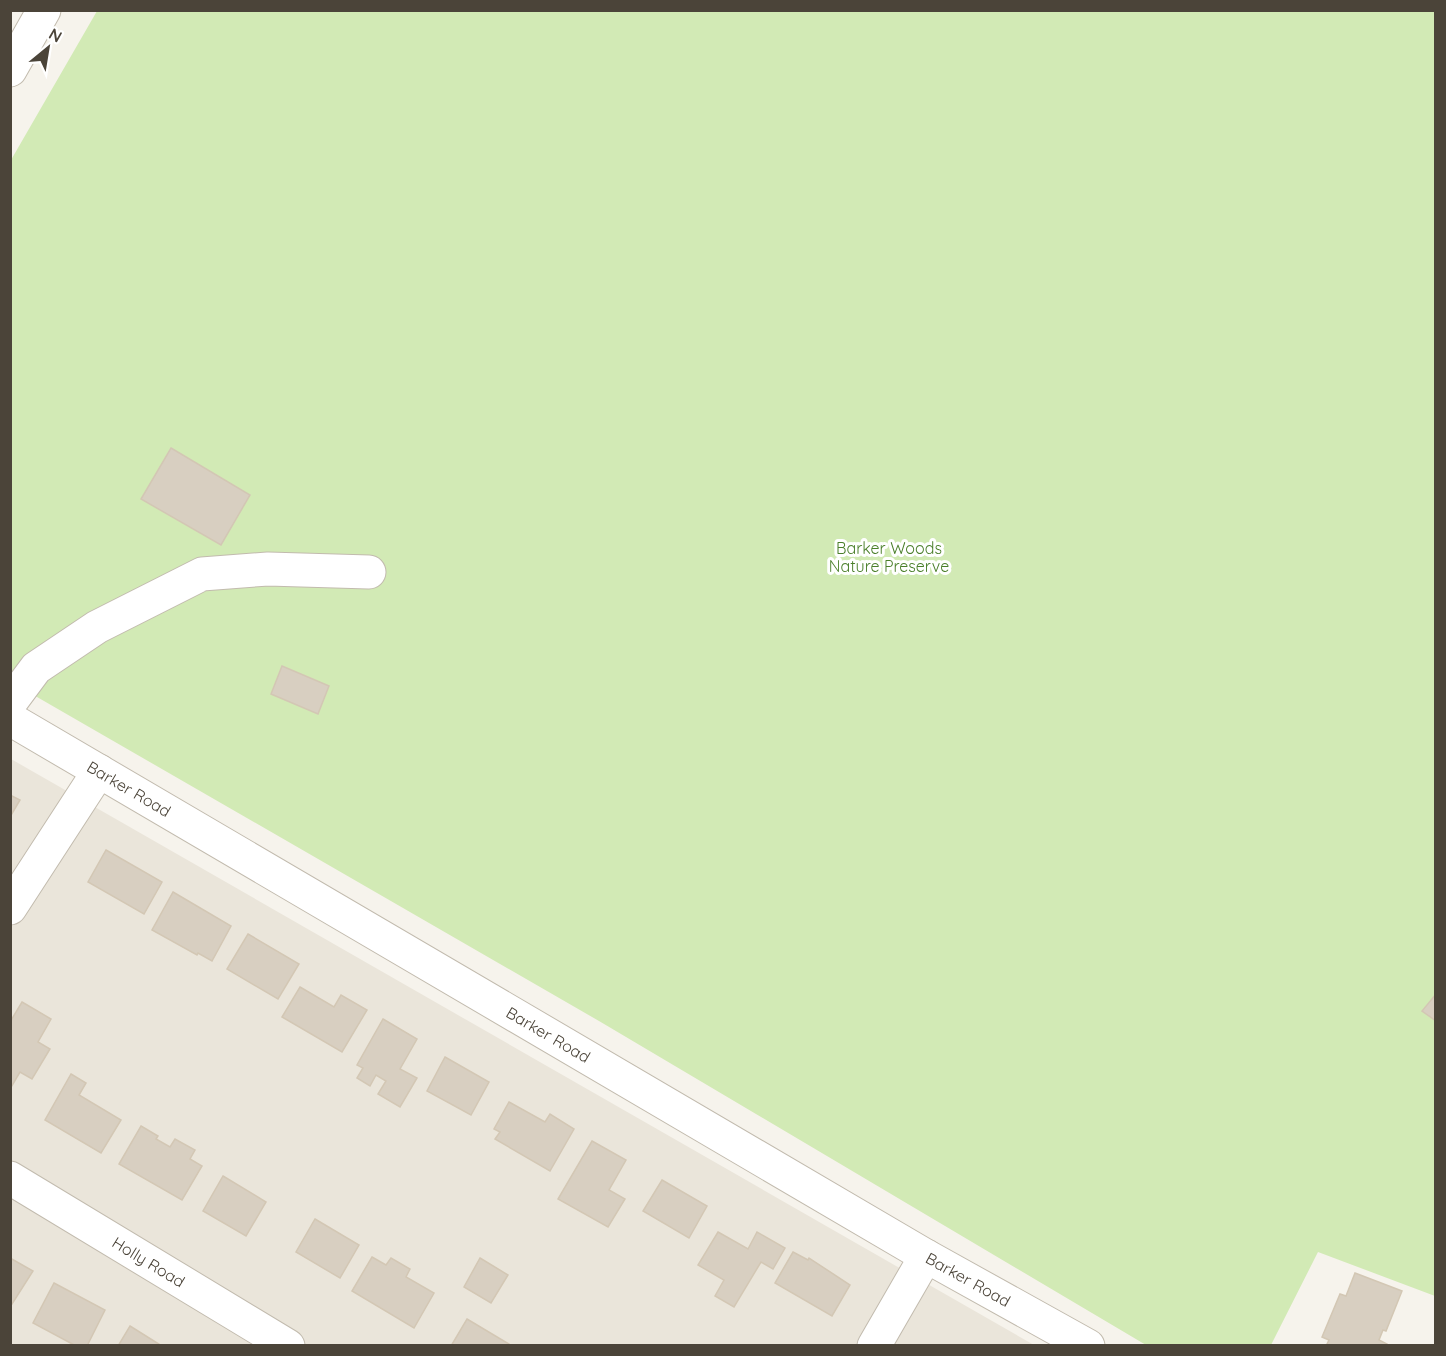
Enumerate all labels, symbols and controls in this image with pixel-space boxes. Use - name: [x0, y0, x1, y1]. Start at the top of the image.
- north arrow: [18, 18, 78, 78]
- text: N: [45, 23, 66, 47]
- park label: Barker Woods Nature Preserve: [829, 538, 949, 576]
- street label: Barker Road: [84, 756, 175, 821]
- street label: Barker Road: [503, 1002, 594, 1067]
- street label: Holly Road: [109, 1232, 189, 1291]
- street label: Barker Road: [922, 1248, 1014, 1311]

